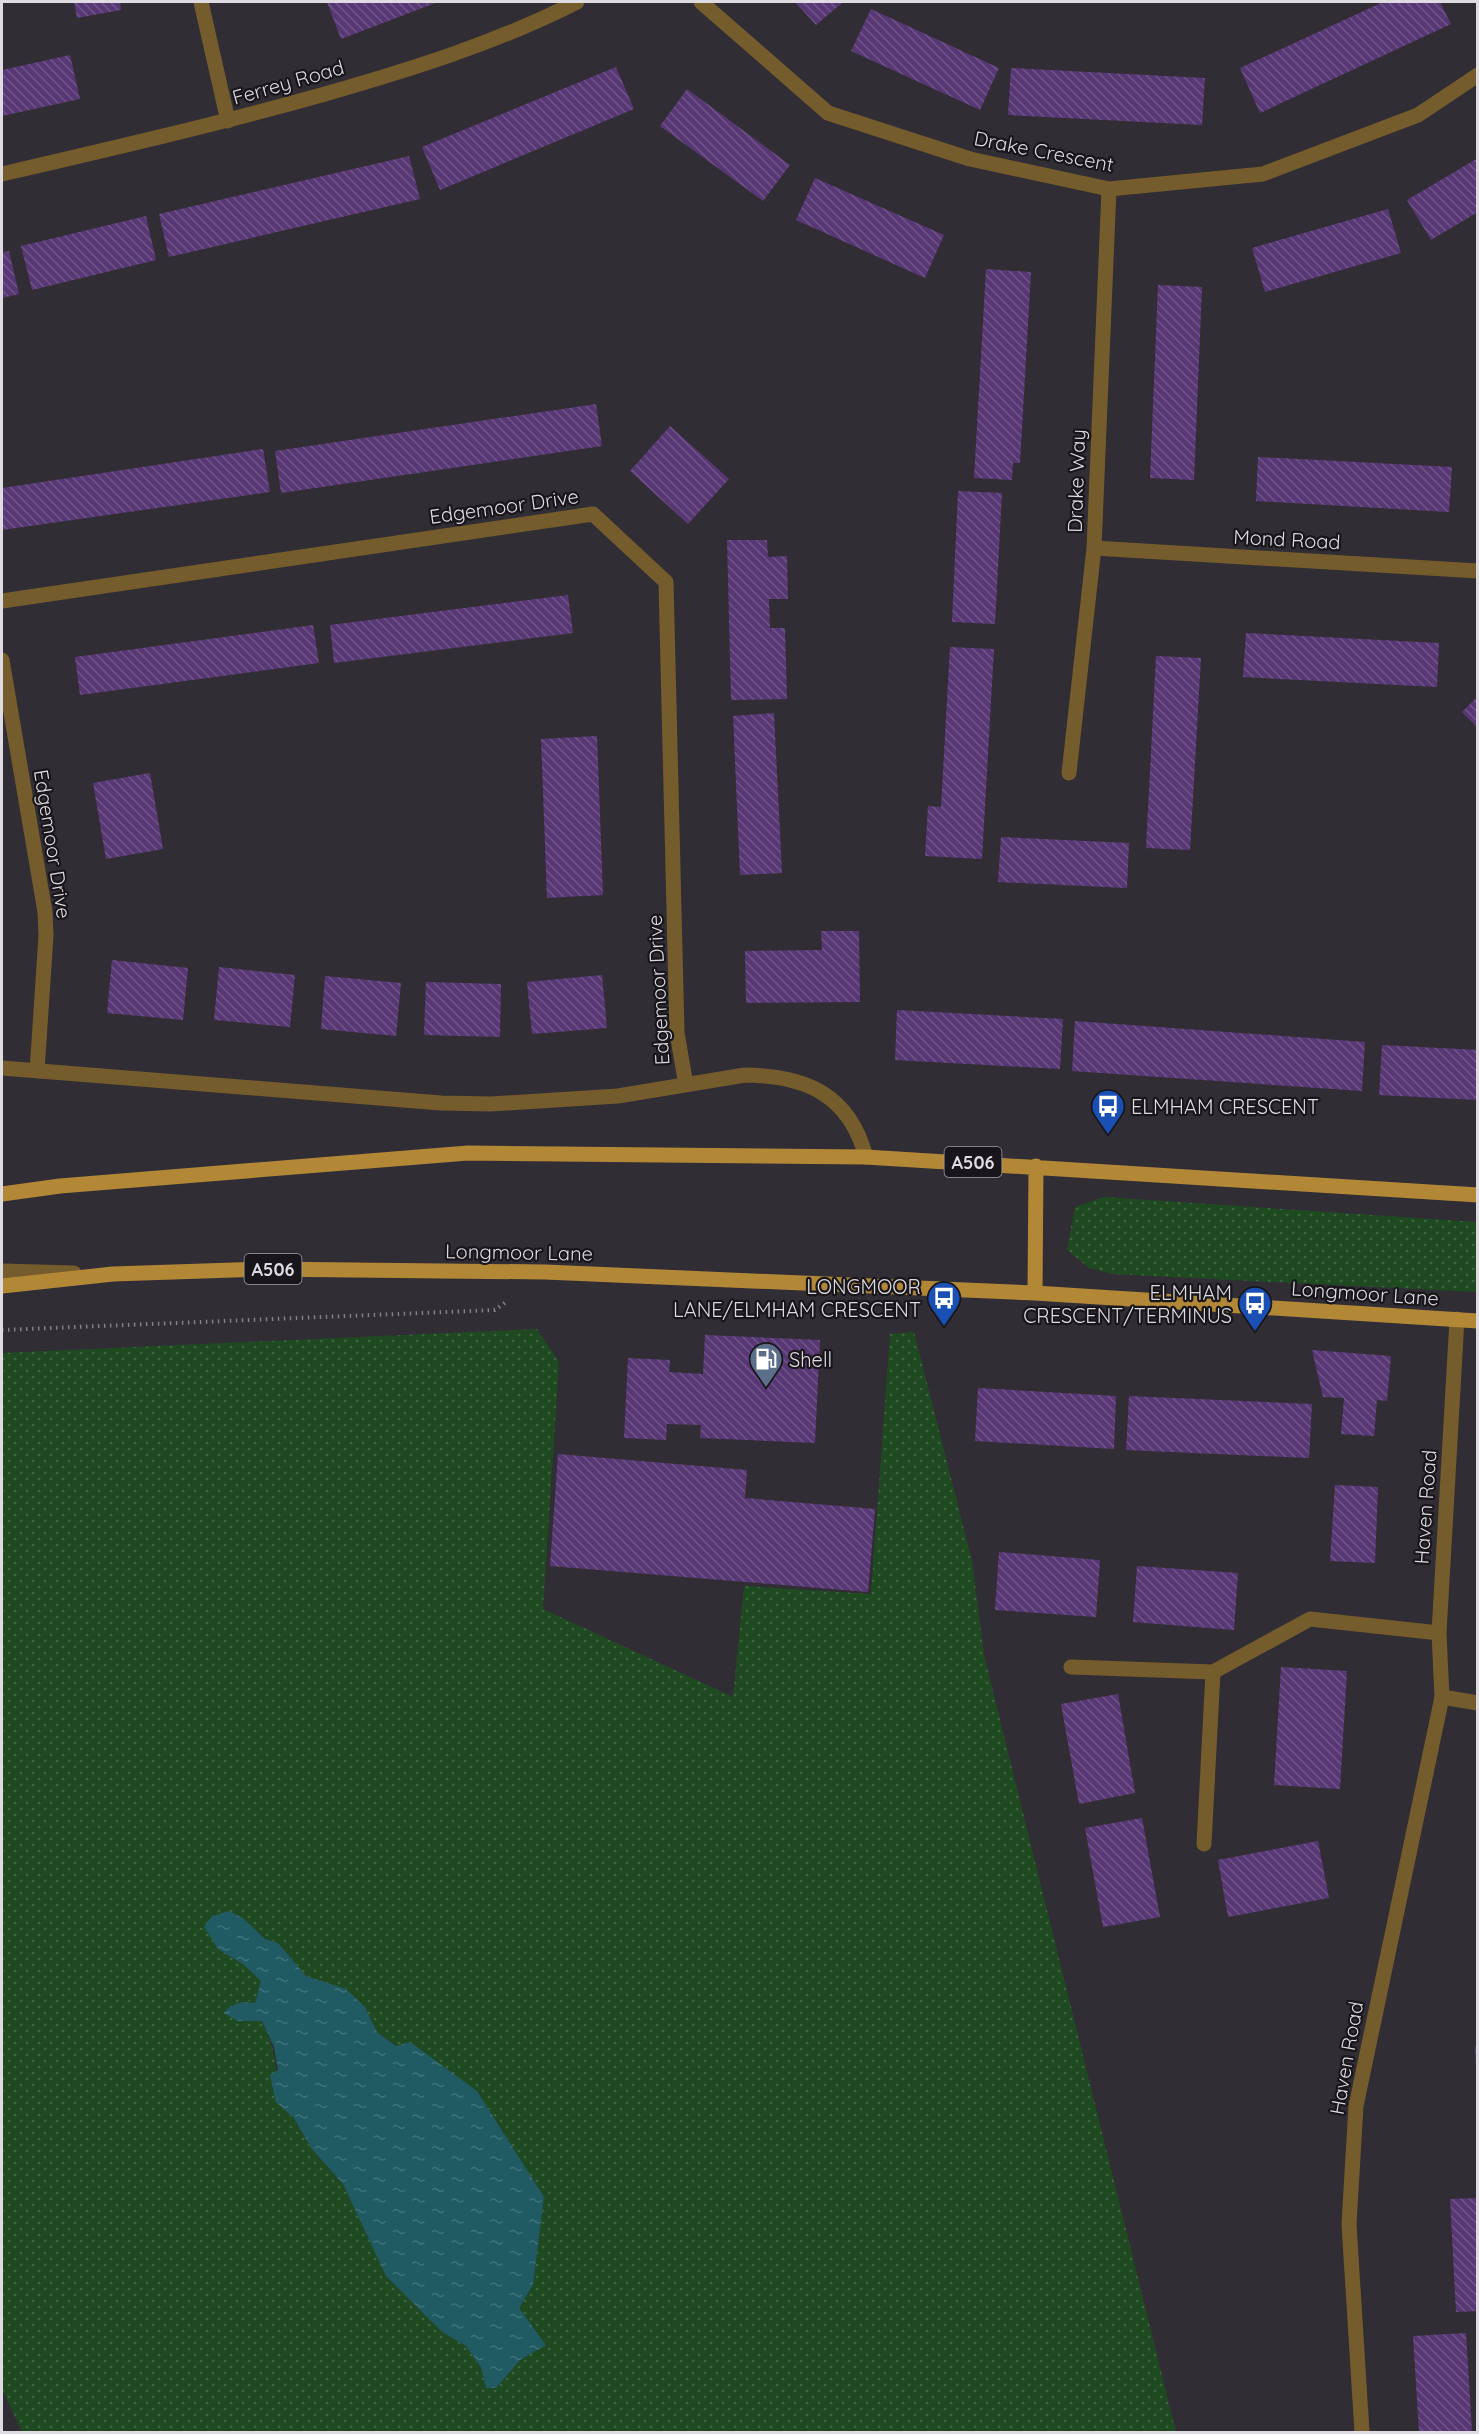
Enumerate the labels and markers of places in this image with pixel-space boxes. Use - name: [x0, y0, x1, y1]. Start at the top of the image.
- bus stop icon: ELMHAM CRESCENT: [1090, 1088, 1126, 1135]
- place label: ELMHAM CRESCENT: [1131, 1094, 1319, 1119]
- place label: LONGMOOR LANE/ELMHAM CRESCENT: [673, 1274, 921, 1322]
- bus stop icon: LONGMOOR LANE/ELMHAM CRESCENT: [926, 1280, 962, 1327]
- place label: ELMHAM CRESCENT/TERMINUS: [1023, 1280, 1232, 1328]
- bus stop icon: ELMHAM CRESCENT/TERMINUS: [1237, 1285, 1273, 1332]
- fuel station icon: Shell: [748, 1341, 784, 1388]
- place label: Shell: [789, 1347, 832, 1372]

